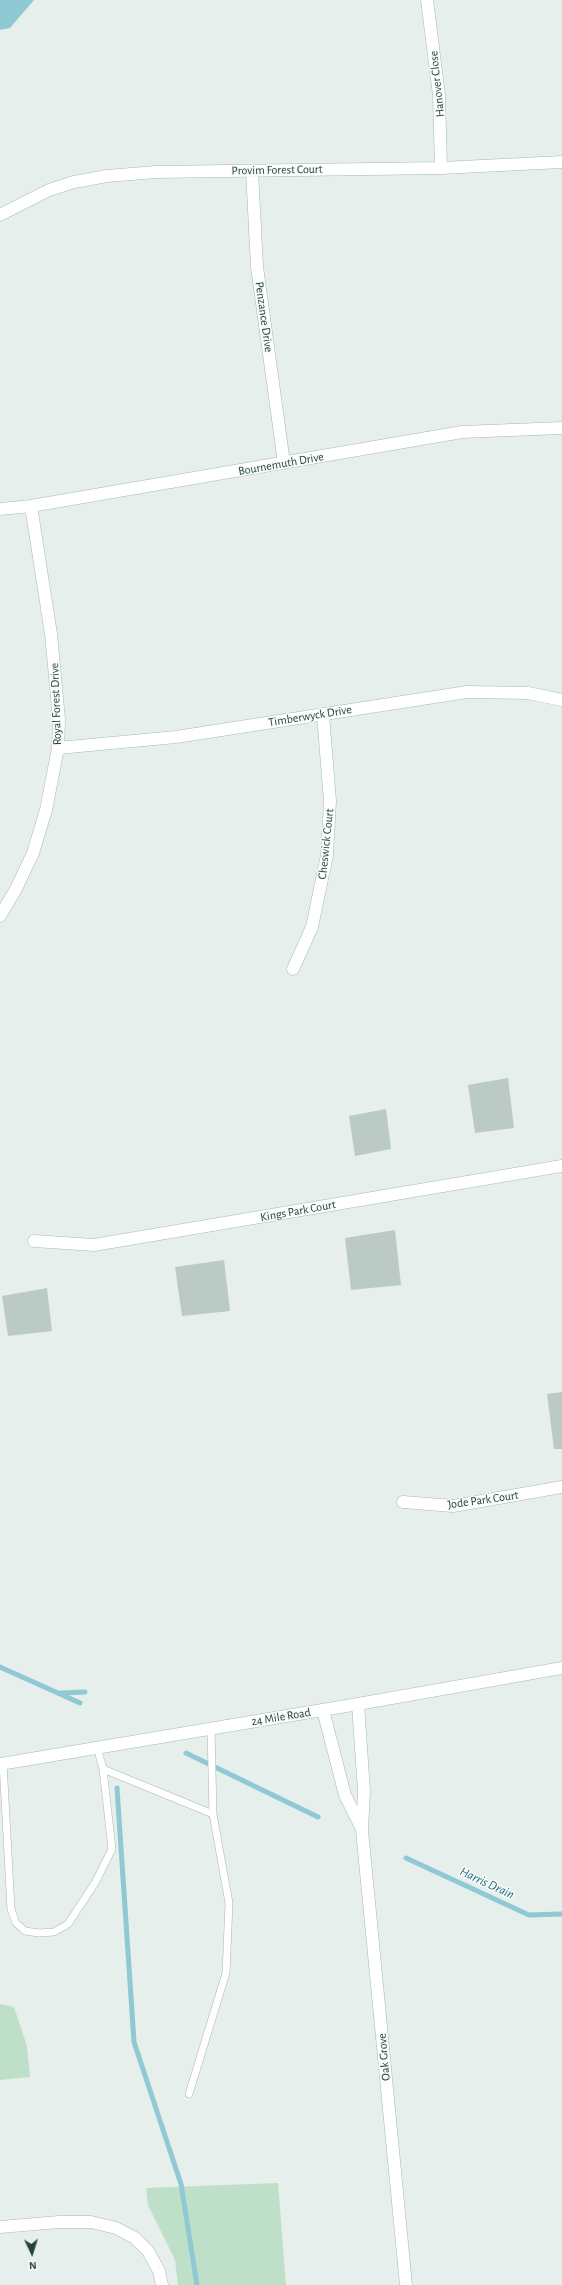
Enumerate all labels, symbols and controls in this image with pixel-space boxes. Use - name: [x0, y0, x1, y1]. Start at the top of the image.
- street label: Hanover Close: [426, 50, 448, 118]
- street label: Provim Forest Court: [231, 162, 323, 178]
- street label: Penzance Drive: [252, 281, 276, 353]
- street label: Bournemuth Drive: [237, 449, 325, 479]
- street label: Royal Forest Drive: [47, 663, 65, 745]
- street label: Timberwyck Drive: [267, 702, 353, 730]
- street label: Cheswick Court: [315, 808, 337, 880]
- street label: Kings Park Court: [259, 1197, 337, 1225]
- street label: Jode Park Court: [447, 1488, 519, 1512]
- street label: 24 Mile Road: [250, 1705, 312, 1729]
- water label: Harris Drain: [457, 1864, 517, 1902]
- street label: Oak Grove: [375, 2033, 393, 2081]
- north arrow: [12, 2233, 52, 2273]
- text: N: [29, 2260, 37, 2271]

